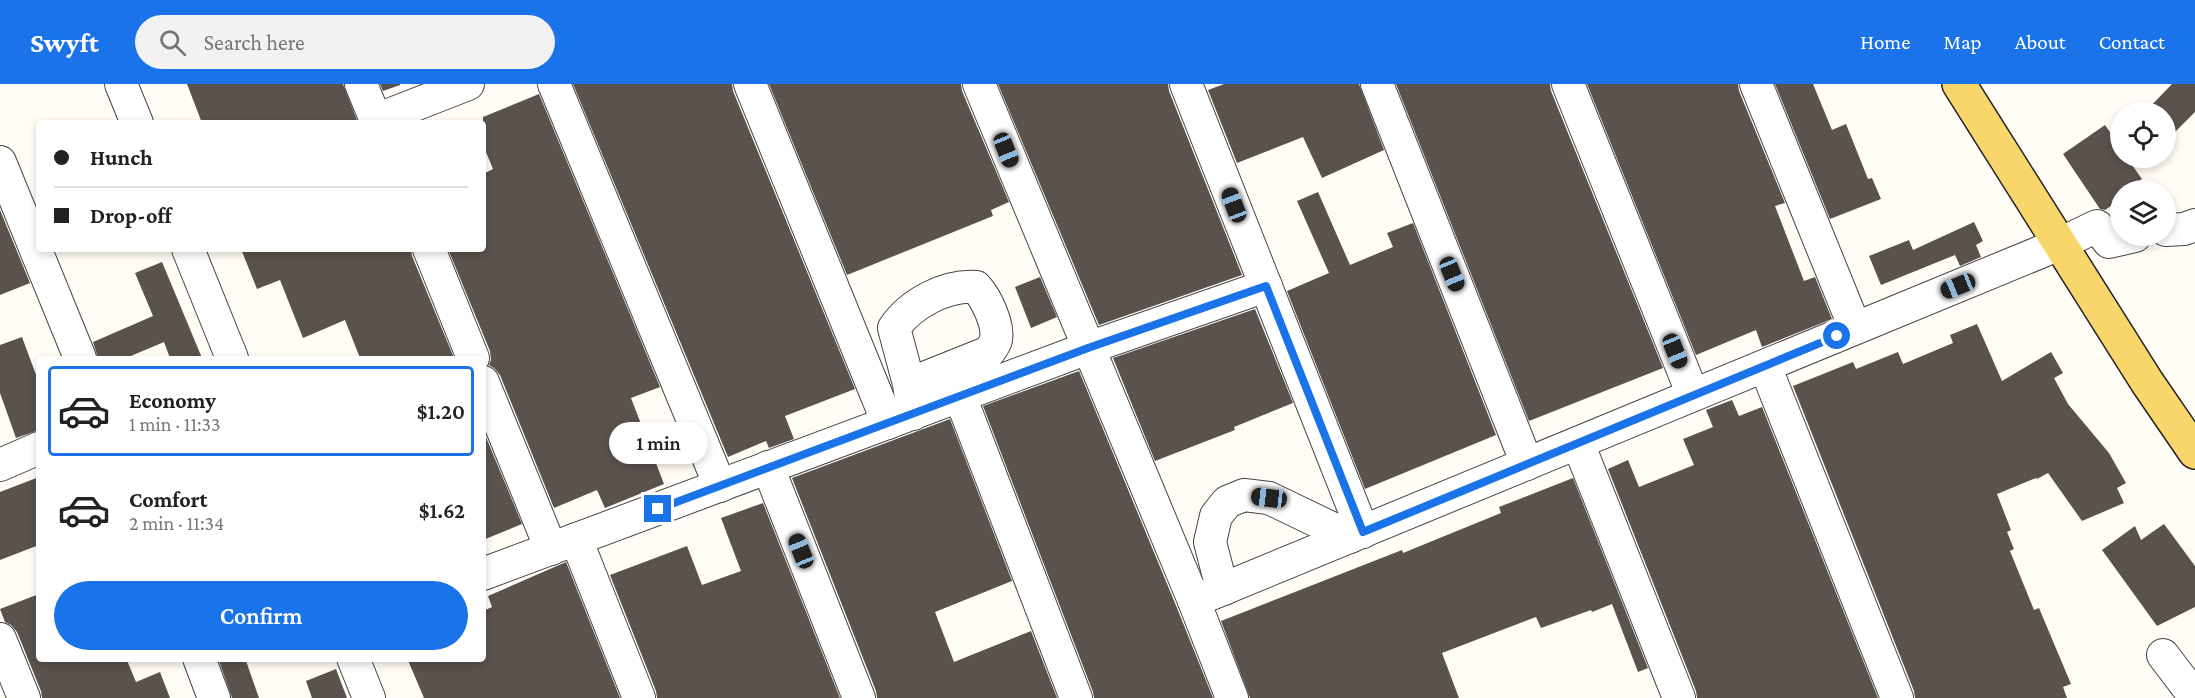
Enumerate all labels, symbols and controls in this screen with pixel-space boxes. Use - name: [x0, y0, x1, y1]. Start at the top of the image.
- search box: [135, 15, 555, 69]
- icon: search: [156, 26, 189, 59]
- text: Swyft: [30, 27, 99, 58]
- text: Search here: [204, 30, 305, 55]
- text: Home: [1860, 30, 1910, 54]
- text: Map: [1943, 30, 1982, 54]
- text: About: [2015, 30, 2066, 54]
- text: Contact: [2099, 30, 2165, 54]
- map controls: [2110, 102, 2176, 246]
- button: locate: [2110, 102, 2176, 168]
- car: [991, 130, 1021, 170]
- text: Hunch: [90, 145, 153, 170]
- button: layers: [2110, 180, 2176, 246]
- car: [1219, 185, 1249, 225]
- text: Drop-off: [90, 203, 172, 228]
- car: [1437, 254, 1467, 294]
- car: [1938, 271, 1978, 301]
- route start: [1823, 322, 1850, 349]
- car: [1660, 331, 1690, 371]
- icon: car: [57, 384, 111, 438]
- text: Economy: [129, 388, 216, 413]
- text: $1.20: [417, 399, 465, 424]
- text: 1 min · 11:33: [129, 413, 220, 435]
- callout: 1 min: [608, 422, 708, 464]
- text: 1 min: [636, 432, 681, 454]
- icon: car: [57, 483, 111, 537]
- text: Comfort: [129, 487, 207, 512]
- car: [1250, 487, 1288, 509]
- route end: [644, 495, 671, 522]
- text: $1.62: [419, 498, 465, 523]
- text: 2 min · 11:34: [129, 512, 224, 534]
- car: [786, 531, 816, 571]
- button: Confirm: [54, 581, 468, 650]

